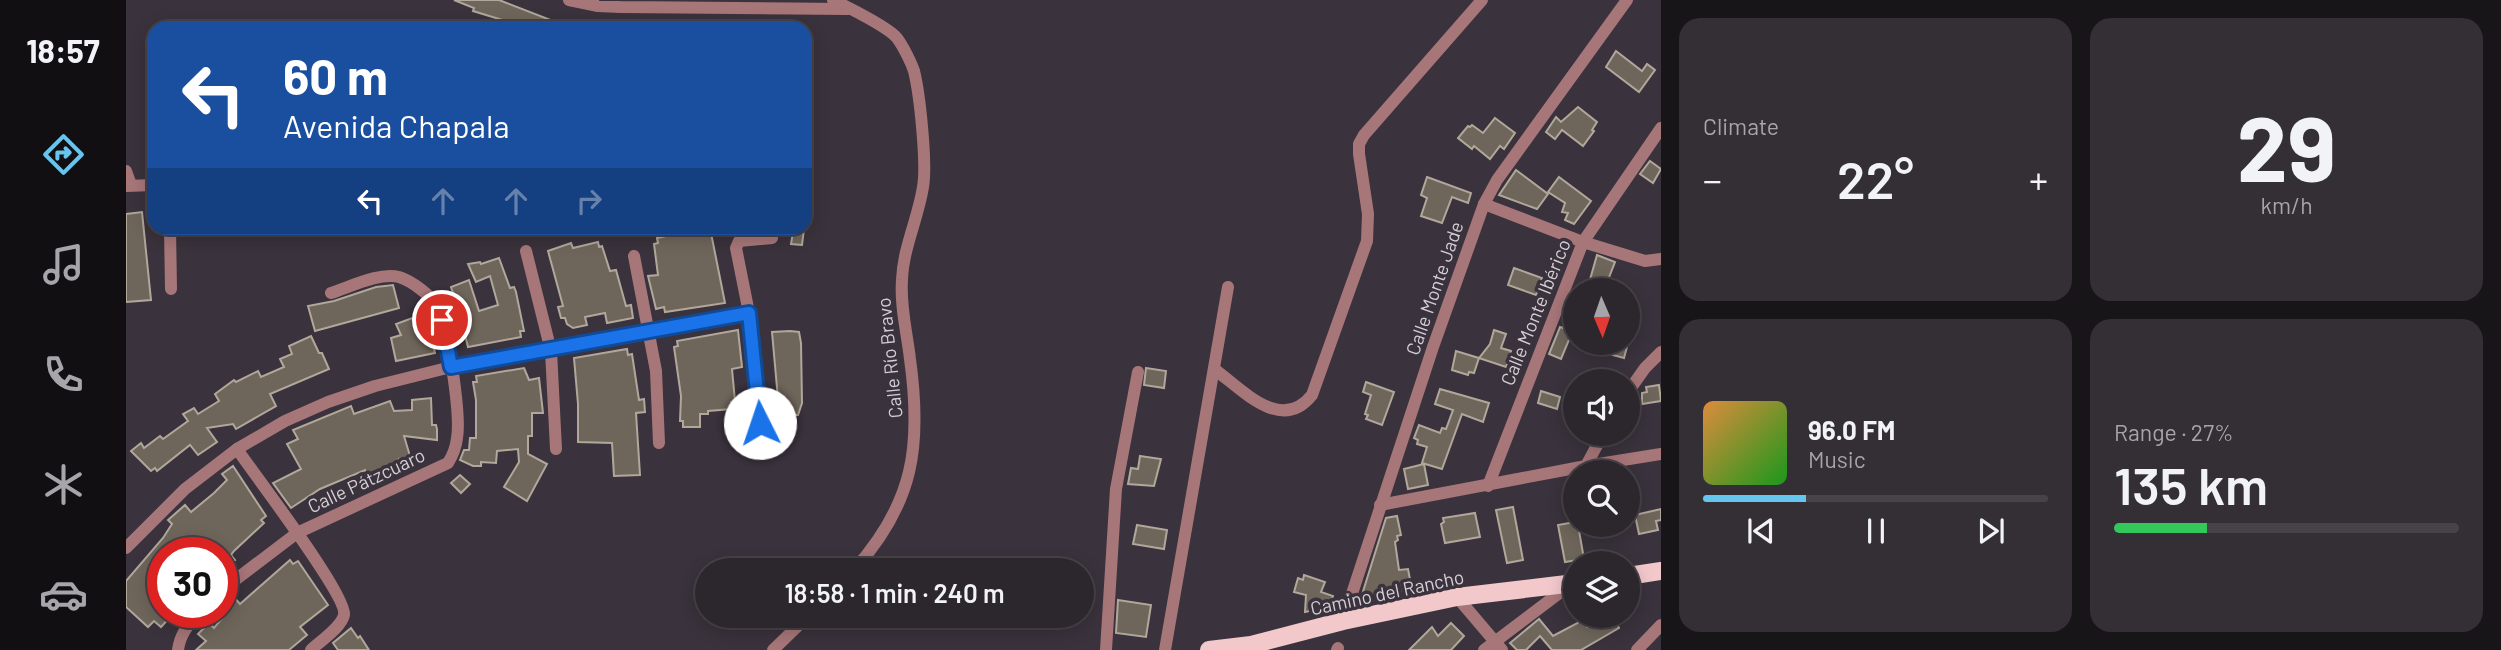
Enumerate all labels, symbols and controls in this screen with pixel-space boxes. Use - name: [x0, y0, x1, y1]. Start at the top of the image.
- text: 18:57: [26, 31, 100, 69]
- text: 60 m: [283, 46, 388, 105]
- icon: left: [168, 49, 259, 140]
- text: 29: [2237, 91, 2336, 200]
- text: Avenida Chapala: [283, 106, 510, 144]
- text: Climate: [1703, 112, 1779, 140]
- icon: directions: [39, 130, 88, 179]
- text: 22°: [1837, 147, 1914, 209]
- text: −: [1703, 156, 1722, 202]
- text: +: [2029, 156, 2048, 202]
- icon: left: [351, 182, 389, 220]
- icon: ahead: [424, 182, 462, 220]
- icon: ahead: [497, 182, 535, 220]
- icon: right: [570, 182, 608, 220]
- text: km/h: [2260, 191, 2313, 219]
- street label: Calle Monte Jade: [1400, 218, 1468, 358]
- street label: Calle Monte Ibérico: [1495, 235, 1575, 389]
- icon: music: [39, 240, 88, 289]
- north arrow: [1563, 278, 1640, 355]
- map controls: [1563, 278, 1640, 628]
- pin: [412, 290, 472, 350]
- street label: Calle Río Bravo: [871, 297, 907, 419]
- icon: arrive: [423, 301, 461, 339]
- icon: phone: [39, 350, 88, 399]
- button: sound: [1563, 369, 1640, 446]
- position arrow: [723, 386, 797, 460]
- text: 96.0 FM: [1808, 414, 1895, 445]
- text: Range · 27%: [2114, 418, 2234, 446]
- street label: Calle Pátzcuaro: [304, 443, 428, 517]
- text: Music: [1808, 445, 1866, 473]
- text: 135 km: [2114, 453, 2268, 515]
- icon: climate: [39, 460, 88, 509]
- button: search: [1563, 460, 1640, 537]
- icon: previous: [1742, 512, 1780, 550]
- icon: pause: [1857, 512, 1895, 550]
- icon: next: [1972, 512, 2010, 550]
- speed limit sign: 30: [147, 537, 238, 628]
- button: layers: [1563, 551, 1640, 628]
- street label: Camino del Rancho: [1308, 564, 1466, 620]
- icon: car: [39, 570, 88, 619]
- text: 18:58 · 1 min · 240 m: [784, 577, 1005, 608]

